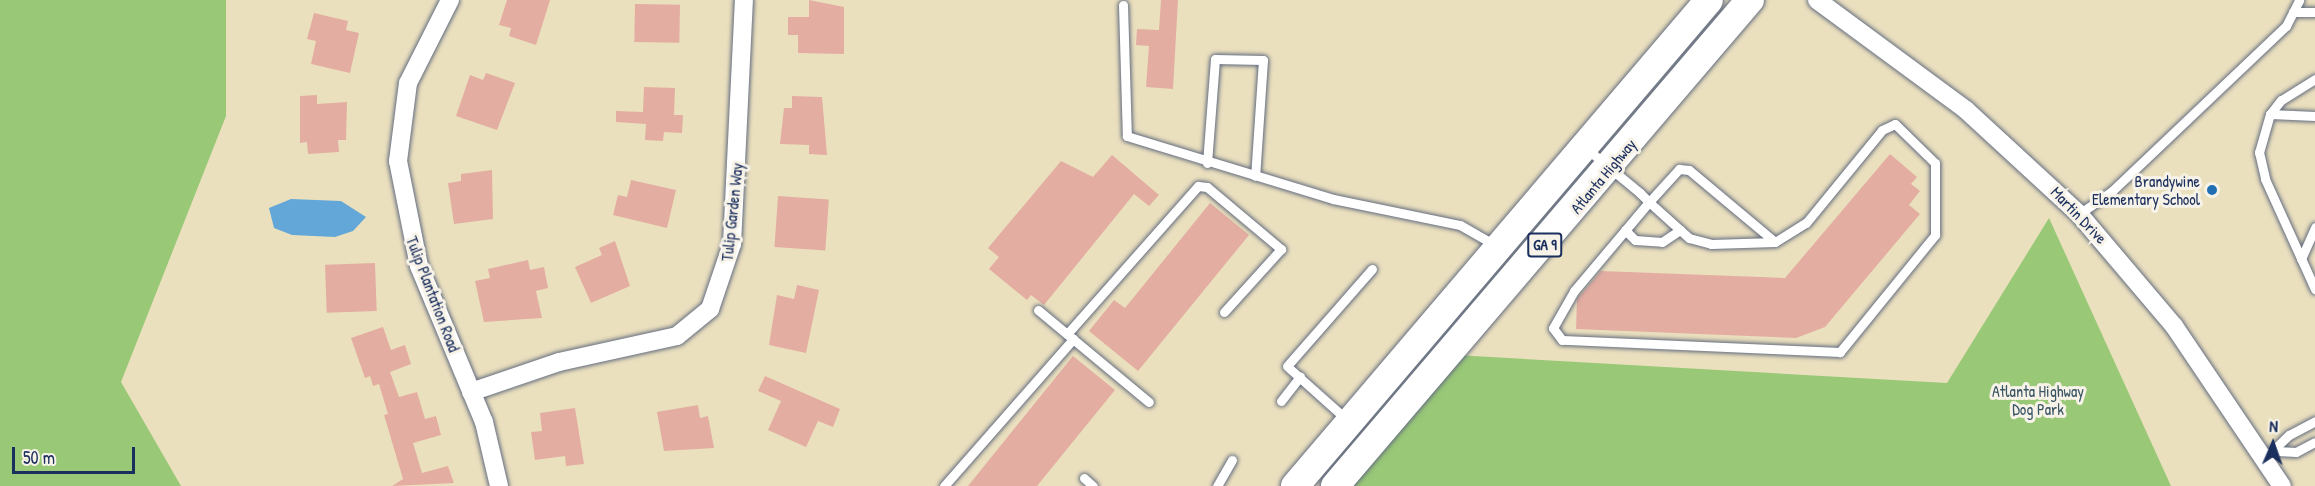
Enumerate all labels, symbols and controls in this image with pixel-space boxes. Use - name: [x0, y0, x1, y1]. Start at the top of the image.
- street label: Atlanta Highway: [1566, 135, 1640, 217]
- street label: Tulip Garden Way: [717, 162, 747, 262]
- place label: Brandywine Elementary School: [2092, 171, 2200, 209]
- street label: Martin Drive: [2047, 182, 2111, 248]
- marker: Brandywine Elementary School: [2205, 183, 2219, 197]
- road number: GA 9: [1527, 233, 1563, 257]
- street label: Tulip Plantation Road: [402, 234, 464, 354]
- park label: Atlanta Highway Dog Park: [1992, 381, 2084, 419]
- north arrow: [2243, 414, 2303, 474]
- text: N: [2269, 415, 2278, 437]
- scale bar: [15, 435, 138, 473]
- text: 50 m: [23, 445, 55, 470]

